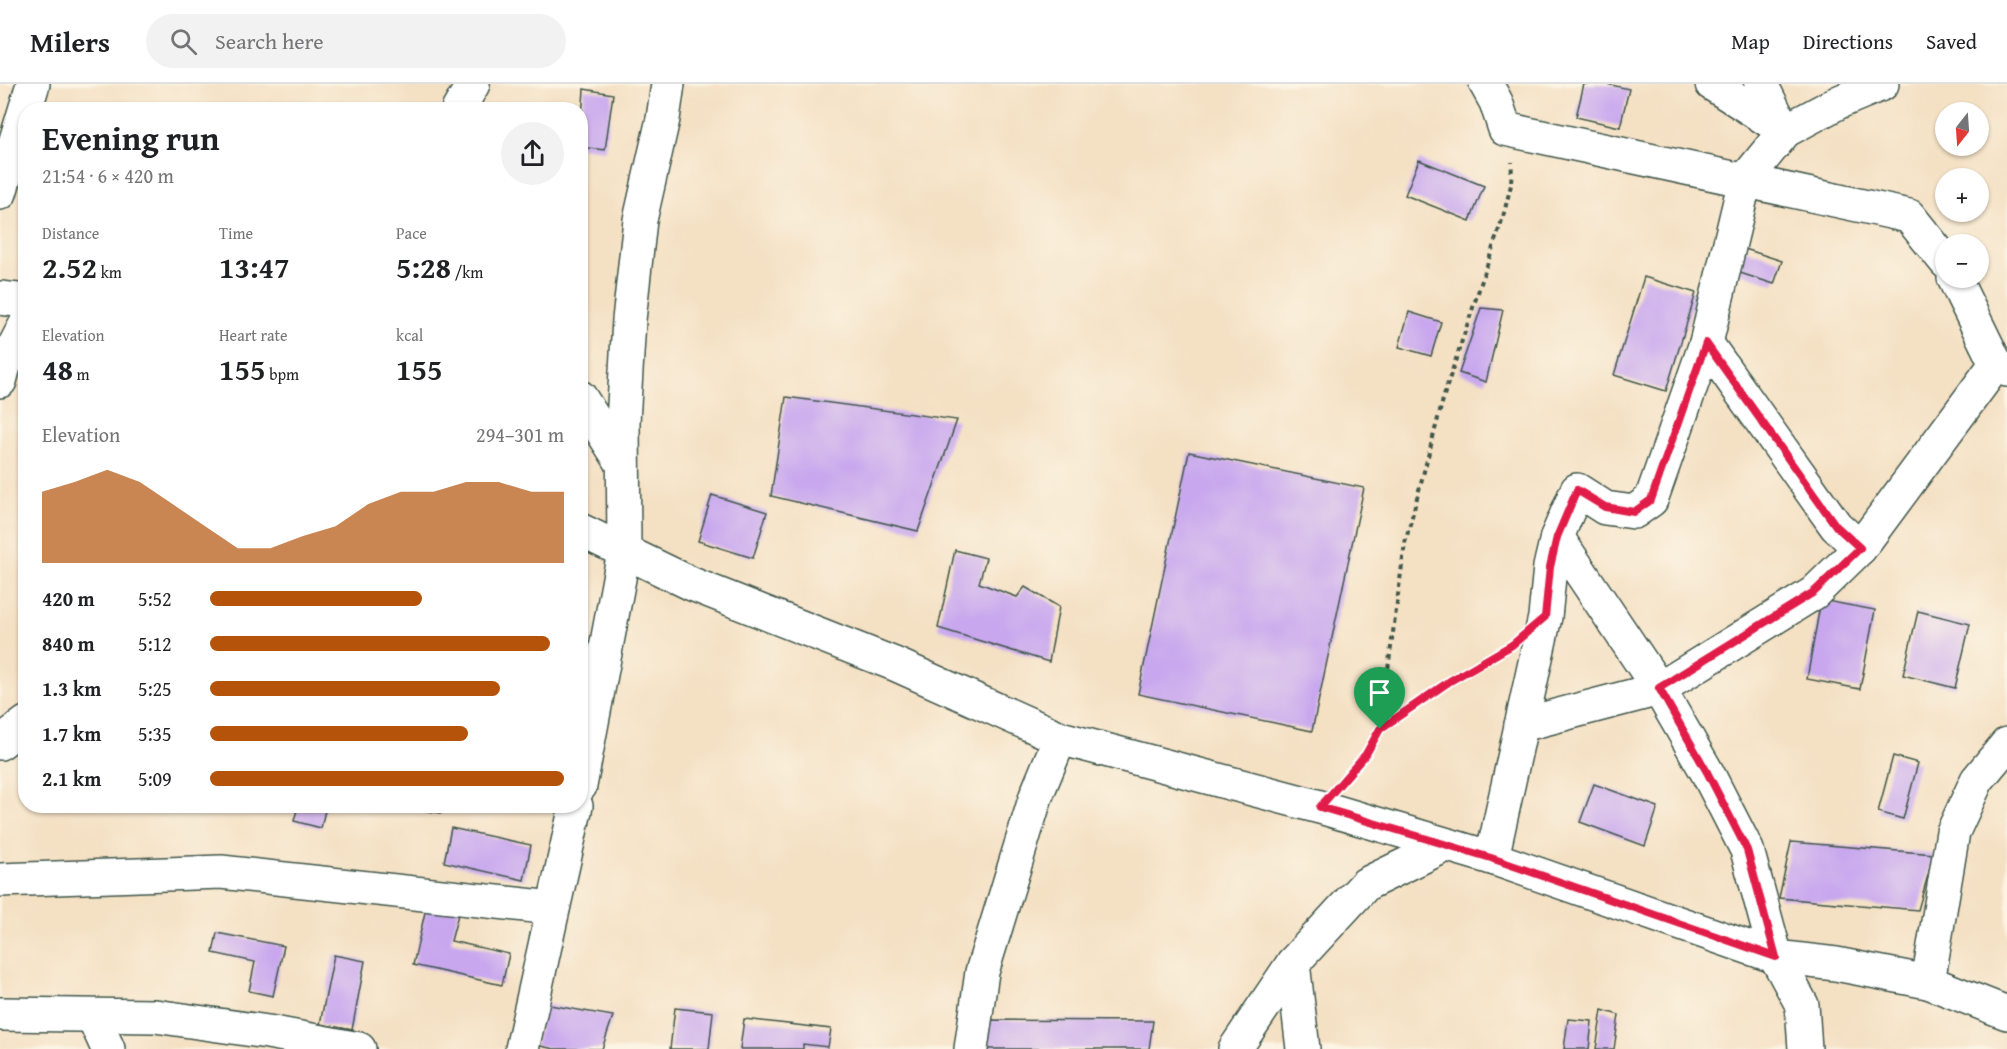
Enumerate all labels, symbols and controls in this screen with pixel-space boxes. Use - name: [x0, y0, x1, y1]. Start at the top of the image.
- search box: [146, 14, 566, 68]
- text: Milers: [30, 21, 110, 62]
- icon: search: [167, 25, 200, 58]
- text: Search here: [215, 25, 324, 57]
- text: Map: [1731, 26, 1770, 57]
- text: Directions: [1803, 26, 1893, 57]
- text: Saved: [1926, 26, 1977, 57]
- north arrow: [1935, 102, 1989, 156]
- map controls: [1935, 102, 1989, 288]
- text: Evening run: [42, 114, 219, 162]
- button: share: [501, 122, 564, 185]
- text: 21:54 · 6 × 420 m: [42, 161, 174, 190]
- button: +: [1935, 168, 1989, 222]
- text: Distance: [42, 221, 99, 245]
- text: Time: [219, 221, 253, 245]
- text: Pace: [396, 221, 427, 245]
- button: −: [1935, 234, 1989, 288]
- text: 2.52: [42, 245, 97, 289]
- text: 13:47: [219, 245, 290, 289]
- text: 5:28: [396, 245, 451, 289]
- text: km: [97, 260, 122, 284]
- text: /km: [451, 260, 483, 284]
- text: Elevation: [42, 323, 105, 347]
- text: Heart rate: [219, 323, 288, 347]
- text: kcal: [396, 323, 423, 347]
- text: 48: [42, 347, 73, 391]
- text: 155: [219, 347, 266, 391]
- text: 155: [396, 347, 443, 391]
- text: m: [73, 362, 90, 386]
- text: bpm: [266, 362, 299, 386]
- text: Elevation: [42, 420, 120, 449]
- text: 294–301 m: [476, 420, 564, 449]
- text: 420 m: [42, 584, 95, 613]
- text: 5:52: [138, 584, 172, 613]
- text: 840 m: [42, 629, 95, 658]
- text: 5:12: [138, 629, 172, 658]
- pin: [1354, 667, 1405, 729]
- text: 1.3 km: [42, 674, 101, 703]
- text: 5:25: [138, 674, 172, 703]
- icon: arrive: [1363, 676, 1396, 709]
- text: 1.7 km: [42, 719, 101, 748]
- text: 5:35: [138, 719, 172, 748]
- text: 2.1 km: [42, 764, 101, 793]
- text: 5:09: [138, 764, 172, 793]

